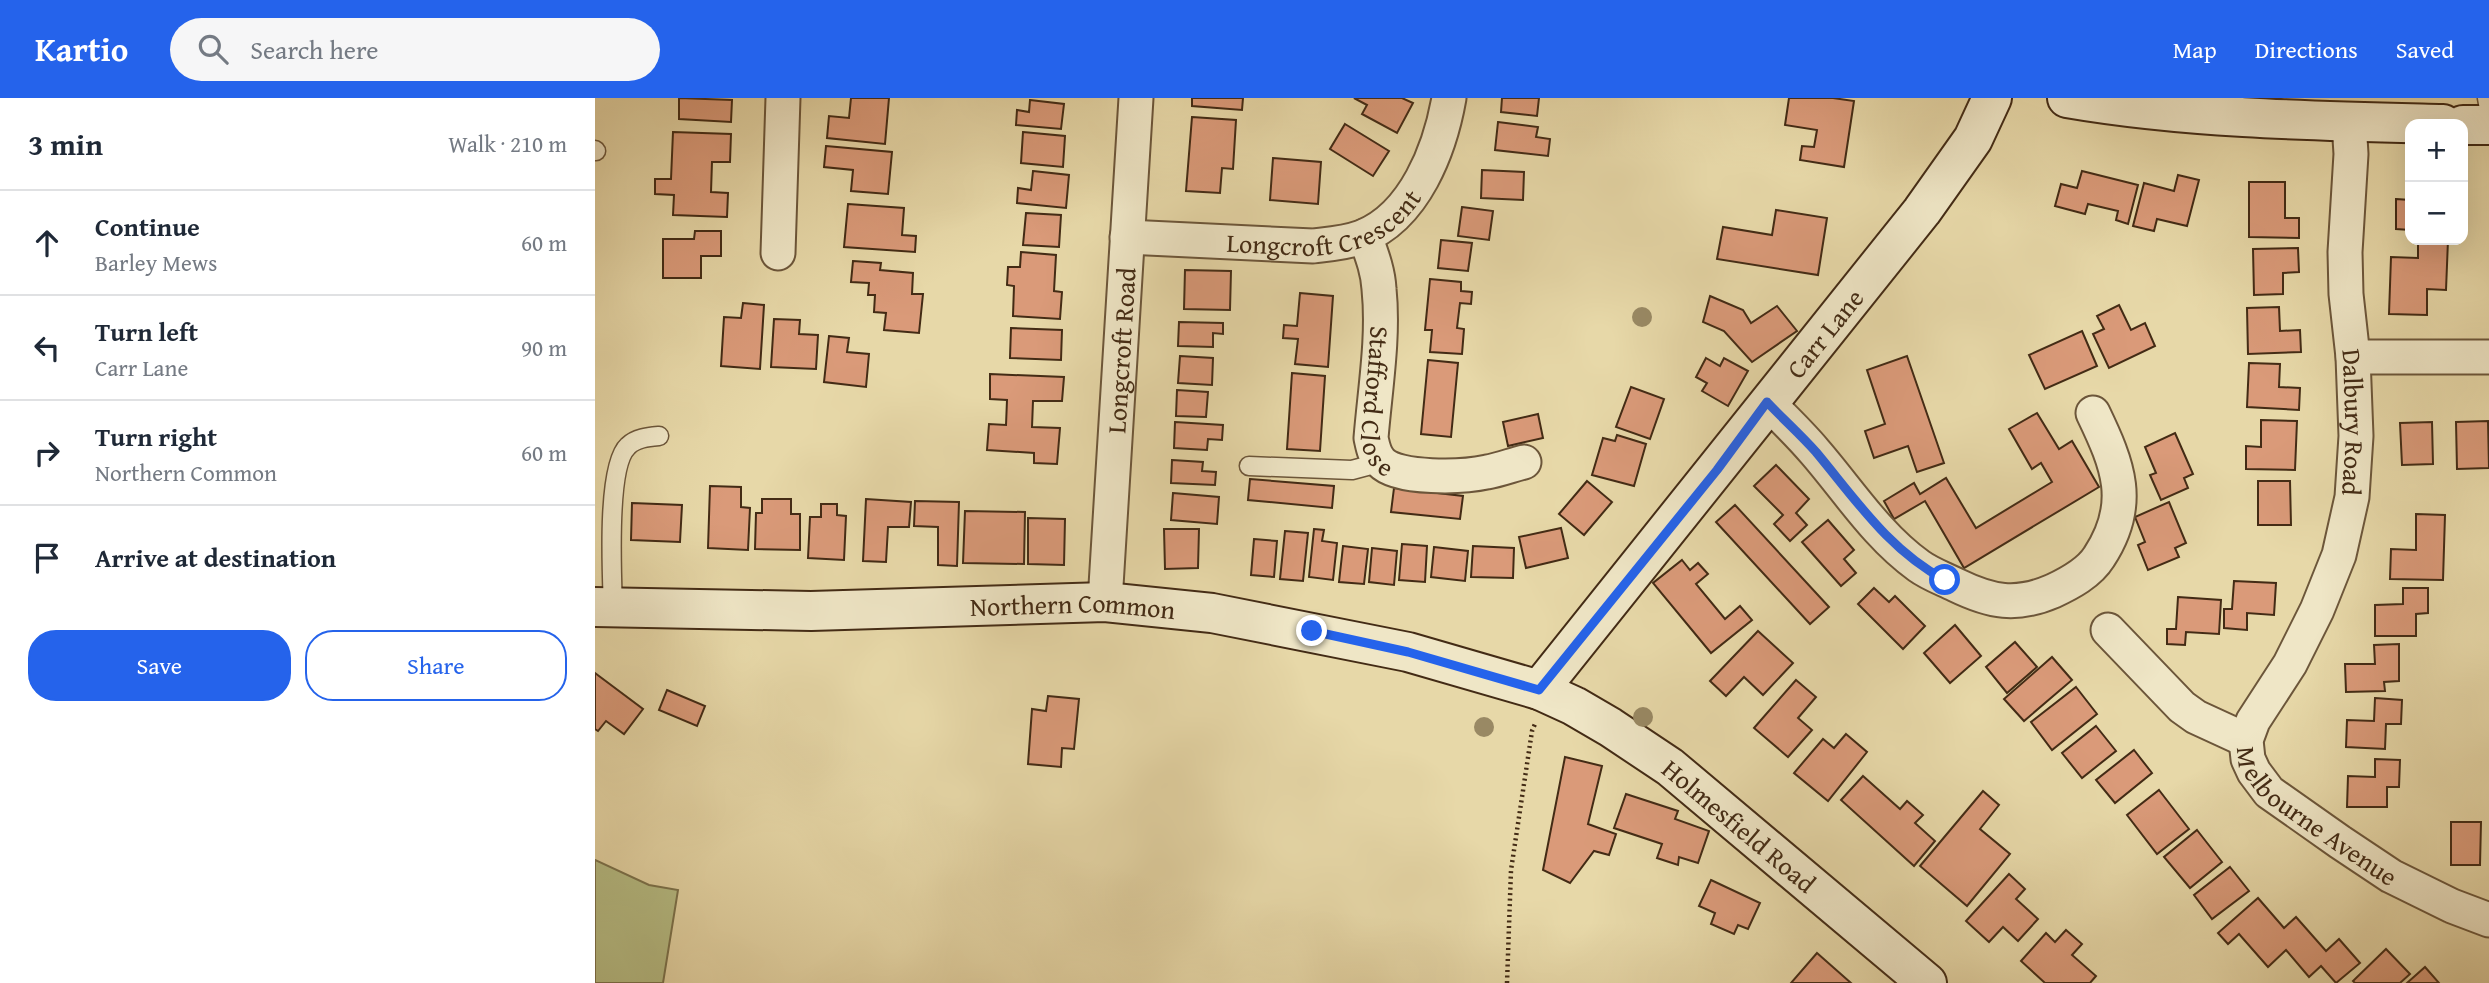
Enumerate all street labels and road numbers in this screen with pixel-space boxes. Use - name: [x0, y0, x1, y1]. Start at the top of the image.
- street label: Longcroft Crescent: [1226, 181, 1430, 266]
- street label: Longcroft Road: [1096, 266, 1145, 435]
- street label: Carr Lane: [1776, 280, 1873, 386]
- street label: Stafford Close: [1351, 326, 1401, 486]
- street label: Dalbury Road: [2333, 347, 2375, 497]
- street label: Northern Common: [969, 582, 1178, 629]
- street label: Melbourne Avenue: [2227, 744, 2406, 895]
- street label: Holmesfield Road: [1654, 749, 1825, 902]

